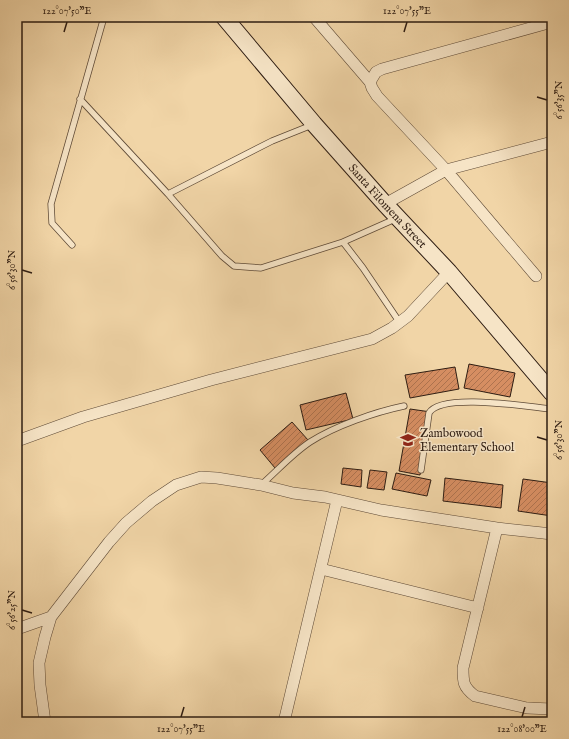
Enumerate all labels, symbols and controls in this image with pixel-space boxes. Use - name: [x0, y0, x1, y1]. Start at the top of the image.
- text: 122°07'50"E: [42, 5, 92, 18]
- text: 122°07'55"E: [383, 5, 431, 18]
- text: 6°56'35"N: [553, 80, 566, 119]
- street label: Santa Filomena Street: [345, 161, 430, 251]
- text: 6°56'30"N: [6, 250, 19, 290]
- text: 6°56'30"N: [553, 420, 566, 460]
- place label: Zambowood Elementary School: [420, 426, 515, 455]
- school or university icon: Zambowood Elementary School: [399, 431, 417, 449]
- text: 6°56'25"N: [6, 590, 19, 630]
- text: 122°07'55"E: [157, 723, 205, 736]
- text: 122°08'00"E: [497, 723, 547, 736]

